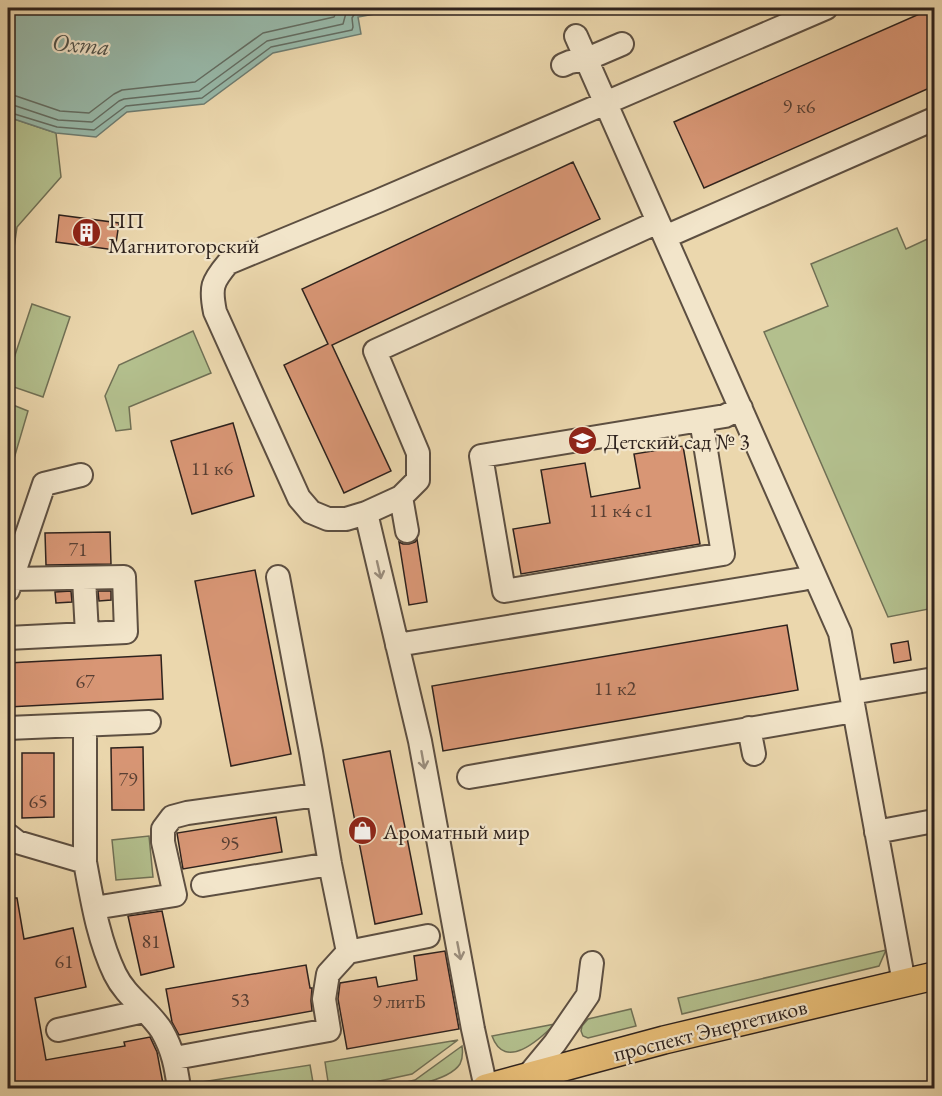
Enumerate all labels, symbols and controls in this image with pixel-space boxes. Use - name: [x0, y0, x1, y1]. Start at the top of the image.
- water label: Охта: [51, 26, 111, 62]
- house number: 9 к6: [783, 93, 816, 119]
- place label: ПП Магнитогорский: [108, 206, 260, 260]
- building icon: ПП Магнитогорский: [71, 217, 103, 249]
- school or university icon: Детский сад № 3: [567, 425, 599, 457]
- place label: Детский сад № 3: [604, 427, 750, 456]
- house number: 11 к6: [191, 455, 234, 481]
- house number: 11 к4 с1: [589, 497, 653, 523]
- house number: 71: [68, 536, 88, 562]
- one-way arrow: [374, 560, 386, 579]
- house number: 67: [75, 668, 95, 694]
- house number: 11 к2: [594, 675, 637, 701]
- one-way arrow: [418, 749, 429, 769]
- house number: 79: [118, 766, 138, 792]
- house number: 65: [28, 788, 48, 814]
- shop icon: Ароматный мир: [346, 815, 378, 847]
- place label: Ароматный мир: [382, 817, 530, 846]
- house number: 95: [220, 830, 240, 856]
- house number: 81: [141, 928, 161, 954]
- one-way arrow: [454, 941, 465, 961]
- house number: 61: [54, 948, 74, 974]
- house number: 53: [230, 987, 250, 1013]
- house number: 9 литБ: [372, 988, 426, 1014]
- street label: проспект Энергетиков: [610, 992, 810, 1068]

